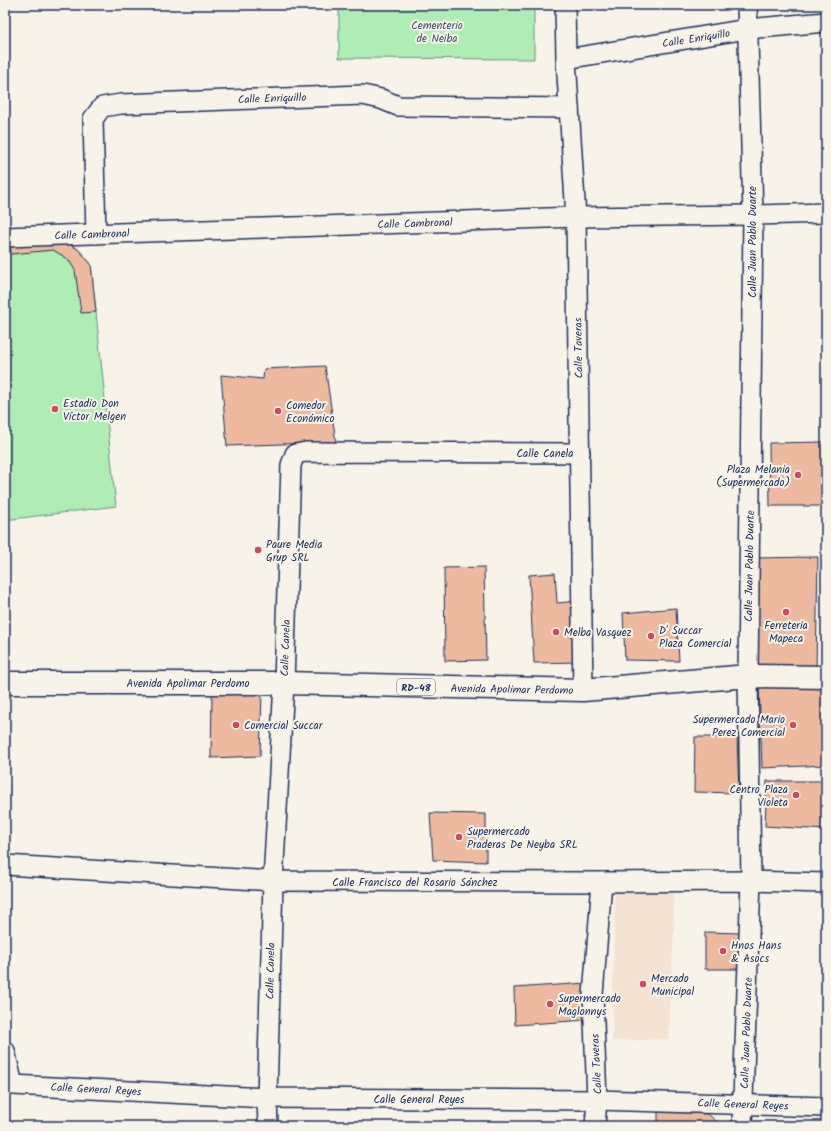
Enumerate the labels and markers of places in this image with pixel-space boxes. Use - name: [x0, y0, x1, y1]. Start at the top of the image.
- place label: Estadio Don Víctor Melgen: [63, 395, 126, 426]
- place label: Comedor Económico: [286, 397, 334, 428]
- marker: Estadio Don Víctor Melgen: [50, 404, 60, 414]
- marker: Comedor Económico: [273, 406, 283, 416]
- place label: Plaza Melania (Supermercado): [716, 461, 790, 492]
- marker: Plaza Melania (Supermercado): [793, 470, 803, 480]
- place label: Paure Media Grup SRL: [266, 536, 322, 567]
- marker: Paure Media Grup SRL: [253, 545, 263, 555]
- marker: Ferreteria Mapeca: [781, 607, 791, 617]
- place label: Ferreteria Mapeca: [764, 617, 808, 648]
- place label: D' Succar Plaza Comercial: [659, 622, 732, 653]
- place label: Melba Vasquez: [564, 624, 632, 642]
- marker: Melba Vasquez: [551, 627, 561, 637]
- marker: D' Succar Plaza Comercial: [646, 631, 656, 641]
- place label: Supermercado Mario Perez Comercial: [693, 711, 785, 742]
- place label: Comercial Succar: [244, 717, 324, 735]
- marker: Comercial Succar: [231, 720, 241, 730]
- marker: Supermercado Mario Perez Comercial: [788, 720, 798, 730]
- place label: Centro Plaza Violeta: [729, 781, 788, 812]
- marker: Centro Plaza Violeta: [791, 790, 801, 800]
- place label: Supermercado Praderas De Neyba SRL: [467, 823, 578, 854]
- marker: Supermercado Praderas De Neyba SRL: [454, 832, 464, 842]
- place label: Hnos Hans & Asocs: [731, 937, 782, 968]
- marker: Hnos Hans & Asocs: [718, 946, 728, 956]
- place label: Mercado Municipal: [651, 970, 694, 1001]
- marker: Mercado Municipal: [638, 979, 648, 989]
- place label: Supermercado Maglonnys: [558, 990, 621, 1021]
- marker: Supermercado Maglonnys: [545, 999, 555, 1009]

